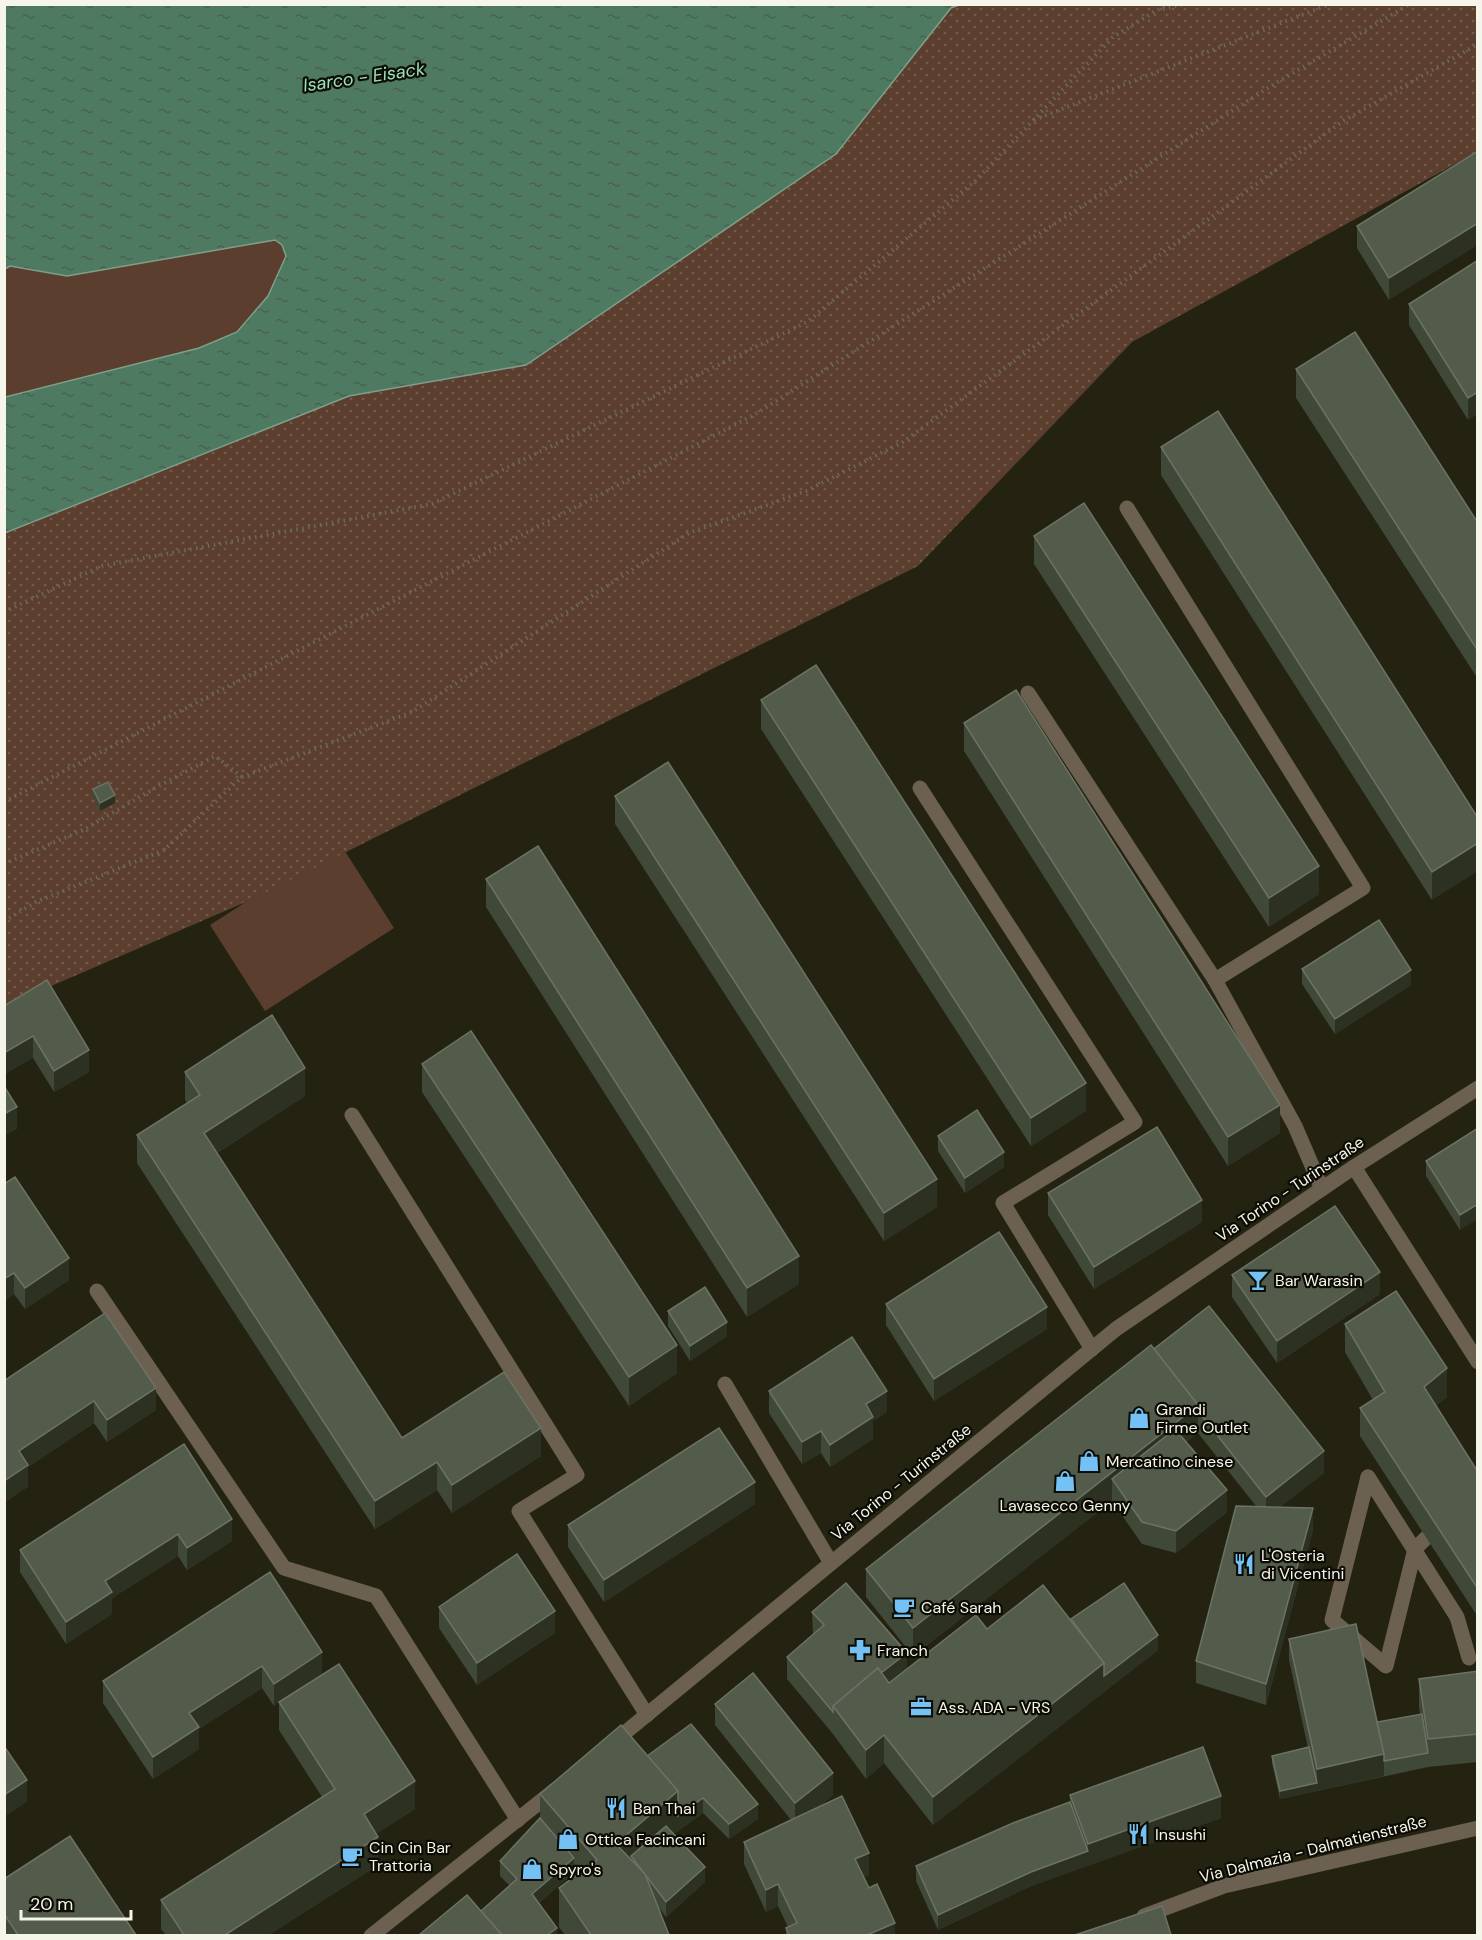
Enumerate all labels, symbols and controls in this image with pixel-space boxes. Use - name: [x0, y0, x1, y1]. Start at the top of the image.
- water label: Isarco - Eisack: [301, 56, 427, 97]
- street label: Via Torino - Turinstraße: [1212, 1132, 1368, 1246]
- bar icon: Bar Warasin: [1246, 1268, 1270, 1292]
- place label: Bar Warasin: [1275, 1270, 1363, 1291]
- place label: Grandi Firme Outlet: [1156, 1399, 1248, 1438]
- shop icon: Grandi Firme Outlet: [1127, 1406, 1151, 1430]
- street label: Via Torino - Turinstraße: [827, 1419, 975, 1545]
- shop icon: Mercatino cinese: [1077, 1449, 1101, 1473]
- place label: Mercatino cinese: [1106, 1451, 1233, 1472]
- shop icon: Lavasecco Genny: [1053, 1469, 1077, 1493]
- place label: Lavasecco Genny: [1000, 1495, 1131, 1516]
- place label: L'Osteria di Vicentini: [1261, 1545, 1344, 1584]
- restaurant icon: L'Osteria di Vicentini: [1232, 1552, 1256, 1576]
- cafe icon: Café Sarah: [892, 1595, 916, 1619]
- place label: Café Sarah: [921, 1597, 1001, 1618]
- pharmacy icon: Franch: [848, 1638, 872, 1662]
- place label: Franch: [877, 1640, 928, 1661]
- office icon: Ass. ADA - VRS: [909, 1695, 933, 1719]
- place label: Ass. ADA - VRS: [938, 1697, 1050, 1718]
- restaurant icon: Ban Thai: [604, 1796, 628, 1820]
- place label: Ban Thai: [633, 1798, 696, 1819]
- street label: Via Dalmazia - Dalmatienstraße: [1197, 1811, 1429, 1887]
- restaurant icon: Insushi: [1126, 1822, 1150, 1846]
- place label: Insushi: [1155, 1824, 1206, 1845]
- shop icon: Ottica Facincani: [556, 1827, 580, 1851]
- place label: Ottica Facincani: [585, 1829, 706, 1850]
- place label: Cin Cin Bar Trattoria: [369, 1837, 451, 1876]
- cafe icon: Cin Cin Bar Trattoria: [340, 1844, 364, 1868]
- shop icon: Spyro's: [520, 1857, 544, 1881]
- place label: Spyro's: [549, 1859, 602, 1880]
- scale bar: [21, 1883, 130, 1921]
- text: 20 m: [30, 1892, 73, 1916]

